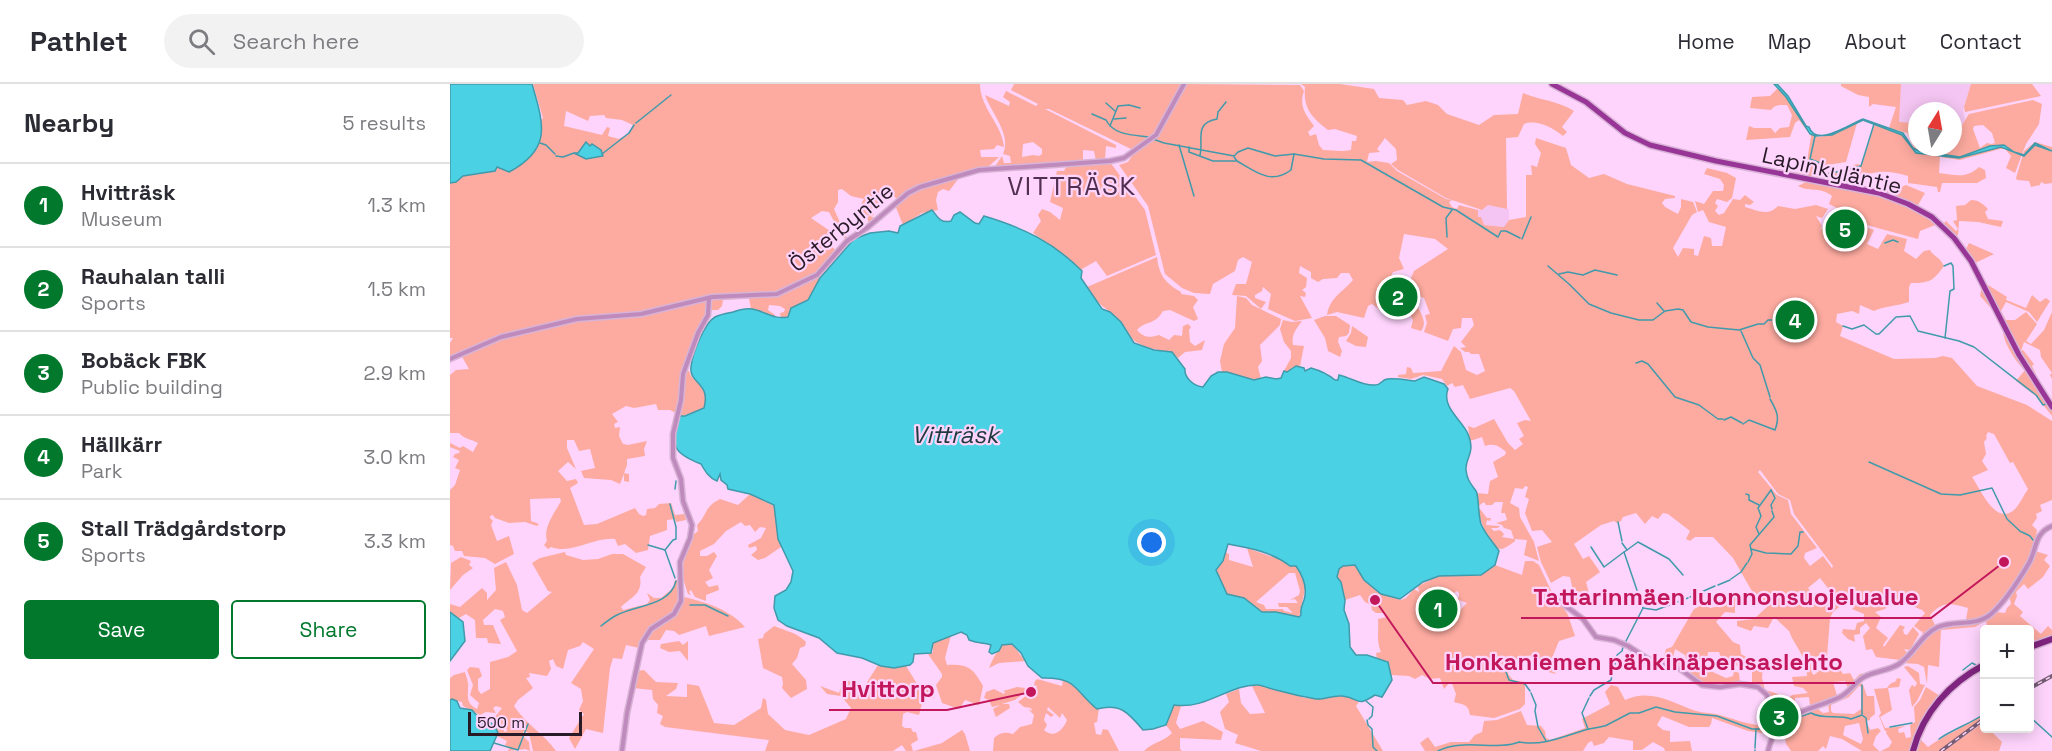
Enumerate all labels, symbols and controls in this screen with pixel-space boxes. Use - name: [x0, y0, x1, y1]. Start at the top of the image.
- search box: [164, 14, 584, 68]
- text: Pathlet: [30, 23, 128, 59]
- icon: search: [185, 25, 218, 58]
- text: Search here: [233, 27, 360, 55]
- text: Home: [1677, 28, 1735, 55]
- text: Map: [1768, 28, 1812, 55]
- text: About: [1845, 28, 1907, 55]
- text: Contact: [1940, 28, 2022, 55]
- north arrow: [1908, 102, 1962, 156]
- text: Nearby: [24, 106, 114, 140]
- text: 5 results: [342, 110, 426, 136]
- street label: Lapinkyläntie: [1759, 140, 1905, 200]
- district label: VITTRÄSK: [1007, 169, 1137, 203]
- street label: Österbyntie: [783, 176, 899, 278]
- text: Hvitträsk: [81, 178, 176, 206]
- text: 1: [39, 192, 48, 218]
- text: 1.3 km: [367, 192, 426, 218]
- text: Museum: [81, 206, 162, 232]
- pin: 5: [1826, 206, 1864, 252]
- text: Rauhalan talli: [81, 262, 225, 290]
- pin: 2: [1378, 274, 1418, 320]
- text: 2: [38, 276, 49, 302]
- text: 1.5 km: [368, 276, 426, 302]
- text: Sports: [81, 290, 146, 316]
- pin: 4: [1776, 298, 1814, 342]
- text: Bobäck FBK: [81, 346, 207, 374]
- text: 3: [37, 360, 50, 386]
- text: 2.9 km: [364, 360, 426, 386]
- text: Public building: [81, 374, 223, 400]
- water label: Vitträsk: [911, 419, 1002, 450]
- text: Hällkärr: [81, 430, 162, 458]
- text: 4: [37, 444, 50, 470]
- text: 3.0 km: [363, 444, 426, 470]
- text: Park: [81, 458, 123, 484]
- text: Stall Trädgårdstorp: [81, 514, 286, 542]
- text: 5: [38, 528, 50, 554]
- text: 3.3 km: [364, 528, 426, 554]
- your location: [1137, 528, 1166, 557]
- text: Sports: [81, 542, 146, 568]
- callout: Tattarinmäen luonnonsuojelualue: [1521, 576, 1931, 618]
- text: Tattarinmäen luonnonsuojelualue: [1533, 581, 1919, 612]
- pin: 1: [1418, 586, 1458, 632]
- button: Save: [24, 600, 219, 659]
- button: Share: [231, 600, 426, 659]
- map controls: [1980, 625, 2034, 733]
- button: +: [1980, 625, 2034, 679]
- callout: Honkaniemen pähkinäpensaslehto: [1433, 641, 1855, 683]
- text: Honkaniemen pähkinäpensaslehto: [1445, 646, 1843, 677]
- callout: Hvittorp: [829, 668, 947, 710]
- text: Hvittorp: [841, 673, 935, 704]
- button: −: [1980, 679, 2034, 733]
- pin: 3: [1760, 694, 1798, 740]
- scale bar: [468, 709, 582, 736]
- text: 500 m: [477, 712, 525, 733]

